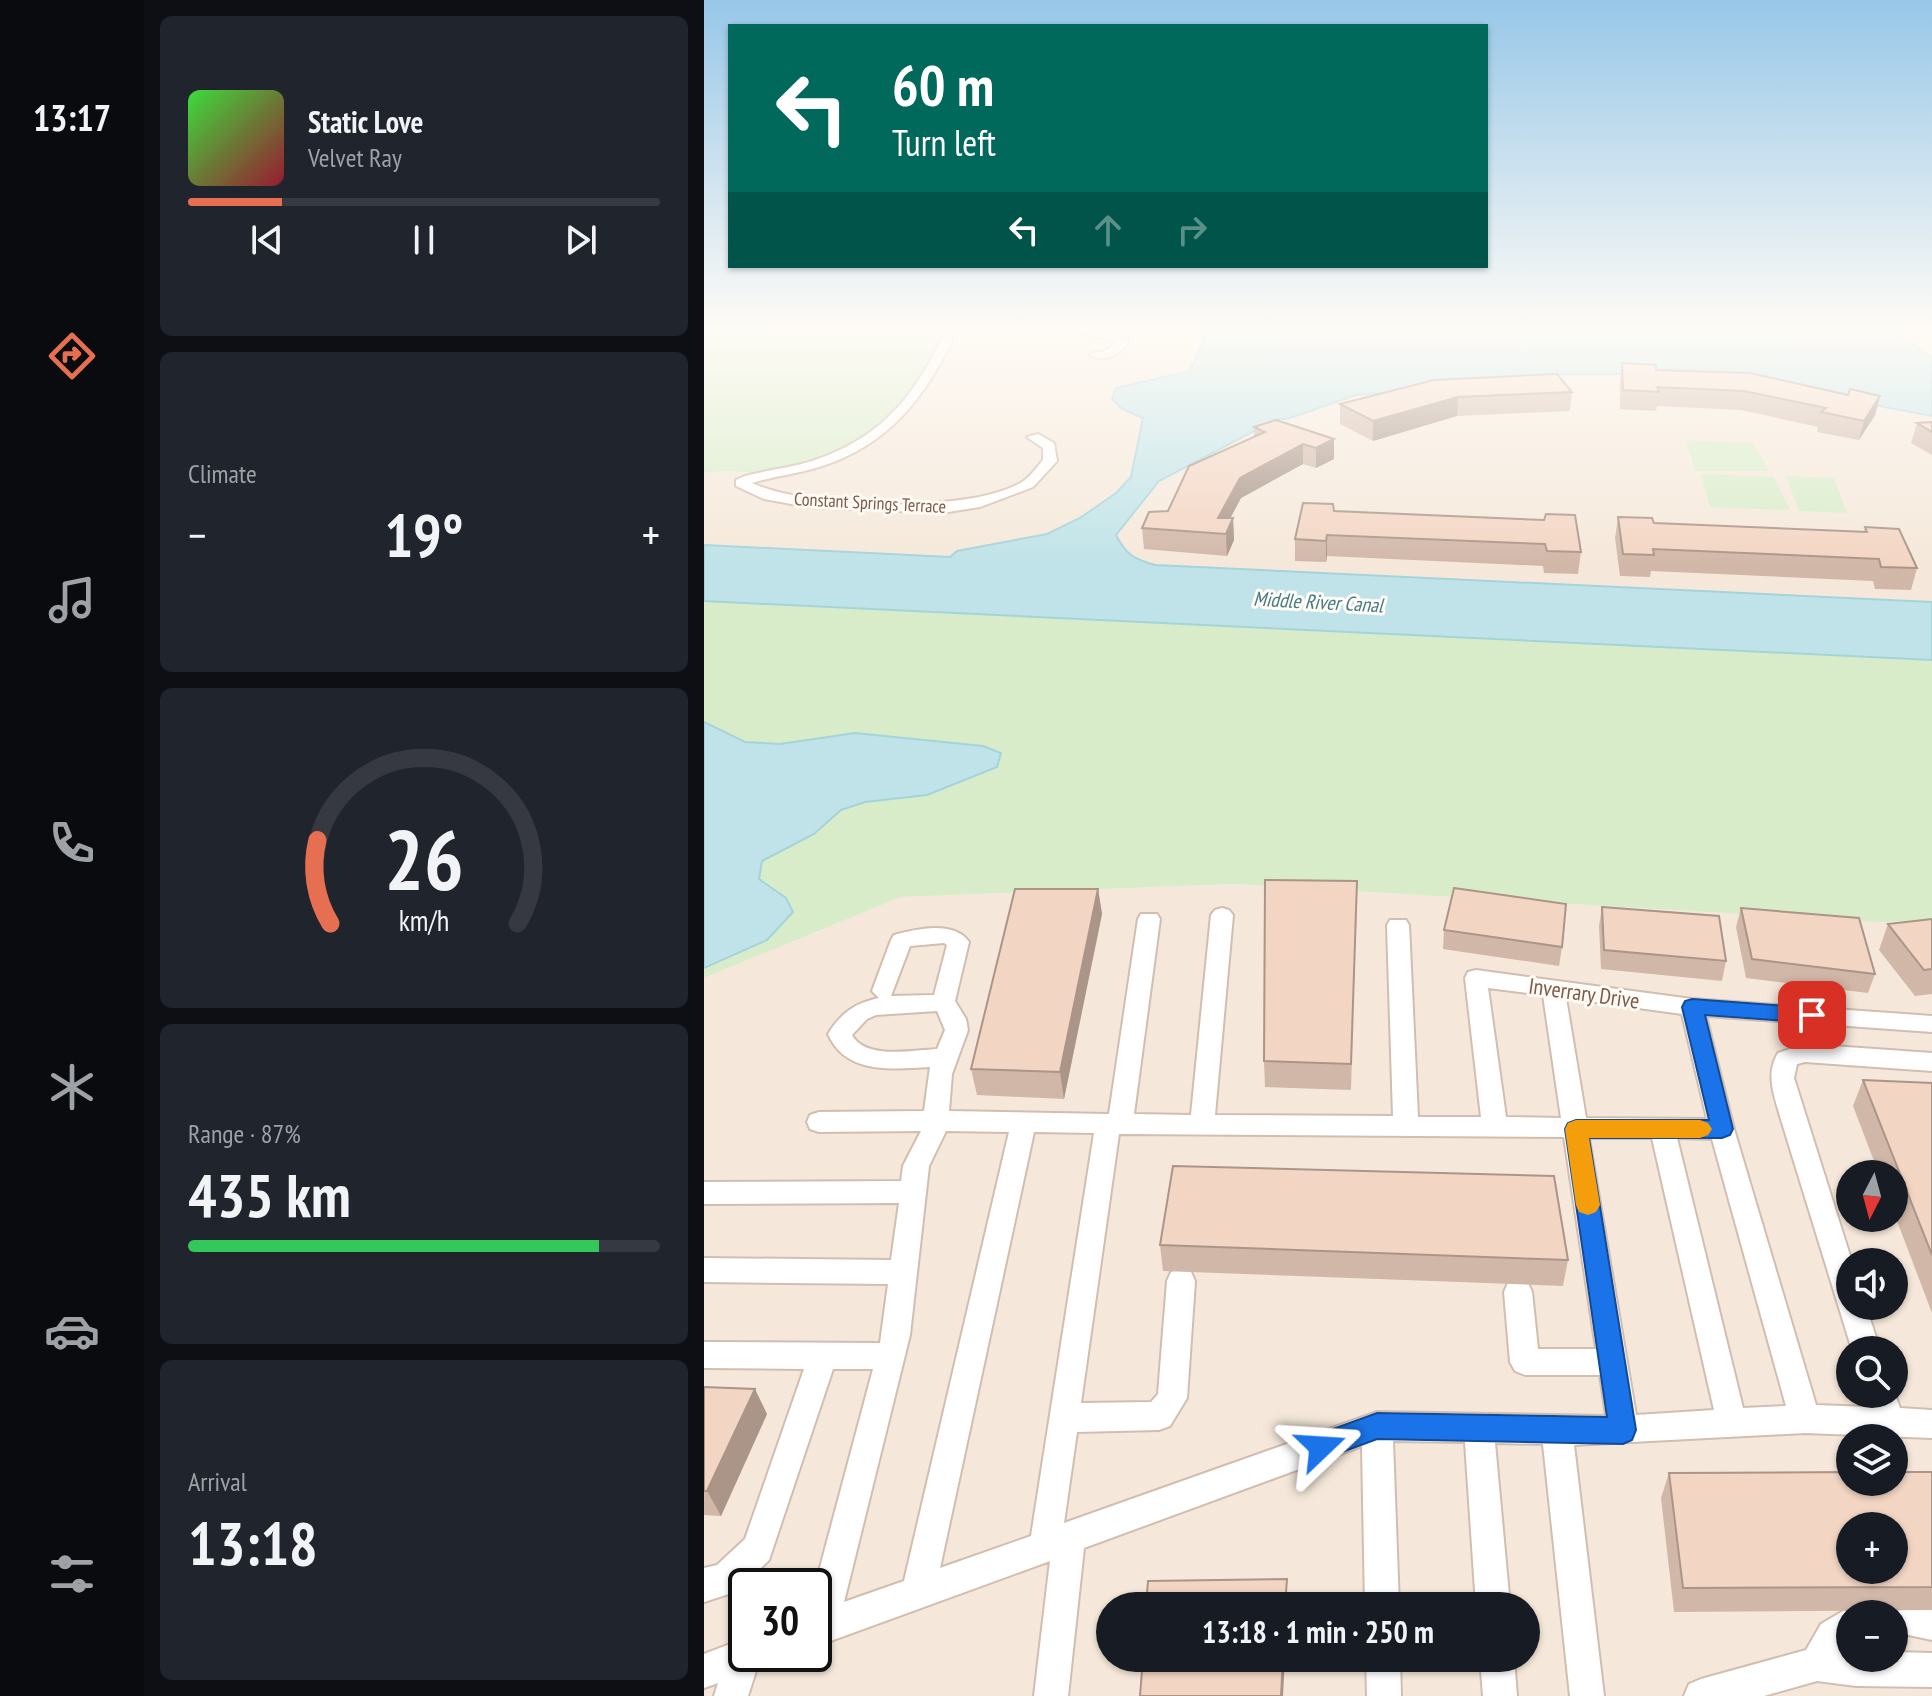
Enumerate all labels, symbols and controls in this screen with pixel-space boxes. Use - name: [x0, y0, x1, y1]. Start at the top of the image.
- text: 60 m: [892, 49, 994, 121]
- icon: left: [760, 56, 864, 160]
- text: 13:17: [33, 94, 111, 141]
- text: Static Love: [308, 102, 423, 141]
- text: Turn left: [892, 119, 996, 166]
- text: Velvet Ray: [308, 141, 402, 174]
- icon: left: [1002, 208, 1046, 252]
- icon: ahead: [1086, 208, 1130, 252]
- icon: right: [1170, 208, 1214, 252]
- icon: previous: [245, 218, 289, 262]
- icon: pause: [402, 218, 446, 262]
- icon: next: [559, 218, 603, 262]
- icon: directions: [44, 328, 100, 384]
- text: Climate: [188, 457, 257, 490]
- street label: Constant Springs Terrace: [794, 487, 947, 518]
- text: 19°: [384, 496, 464, 574]
- text: −: [188, 506, 206, 563]
- text: +: [642, 506, 660, 563]
- icon: music: [44, 572, 100, 628]
- water label: Middle River Canal: [1253, 586, 1386, 618]
- text: 26: [384, 805, 464, 913]
- icon: phone: [44, 815, 100, 871]
- text: km/h: [399, 902, 449, 939]
- street label: Inverrary Drive: [1527, 971, 1641, 1015]
- pin: [1778, 981, 1846, 1049]
- icon: arrive: [1790, 993, 1834, 1037]
- icon: climate: [44, 1059, 100, 1115]
- text: Range · 87%: [188, 1117, 301, 1150]
- text: 435 km: [188, 1156, 351, 1234]
- north arrow: [1836, 1160, 1908, 1232]
- map controls: [1836, 1160, 1908, 1672]
- button: sound: [1836, 1248, 1908, 1320]
- icon: car: [44, 1303, 100, 1359]
- button: search: [1836, 1336, 1908, 1408]
- position arrow: [1279, 1405, 1363, 1489]
- button: layers: [1836, 1424, 1908, 1496]
- text: Arrival: [188, 1465, 247, 1498]
- text: 13:18: [188, 1504, 318, 1582]
- button: +: [1836, 1512, 1908, 1584]
- icon: filters: [44, 1546, 100, 1602]
- speed limit sign: 30: [728, 1568, 832, 1672]
- button: −: [1836, 1600, 1908, 1672]
- text: 13:18 · 1 min · 250 m: [1202, 1612, 1434, 1651]

